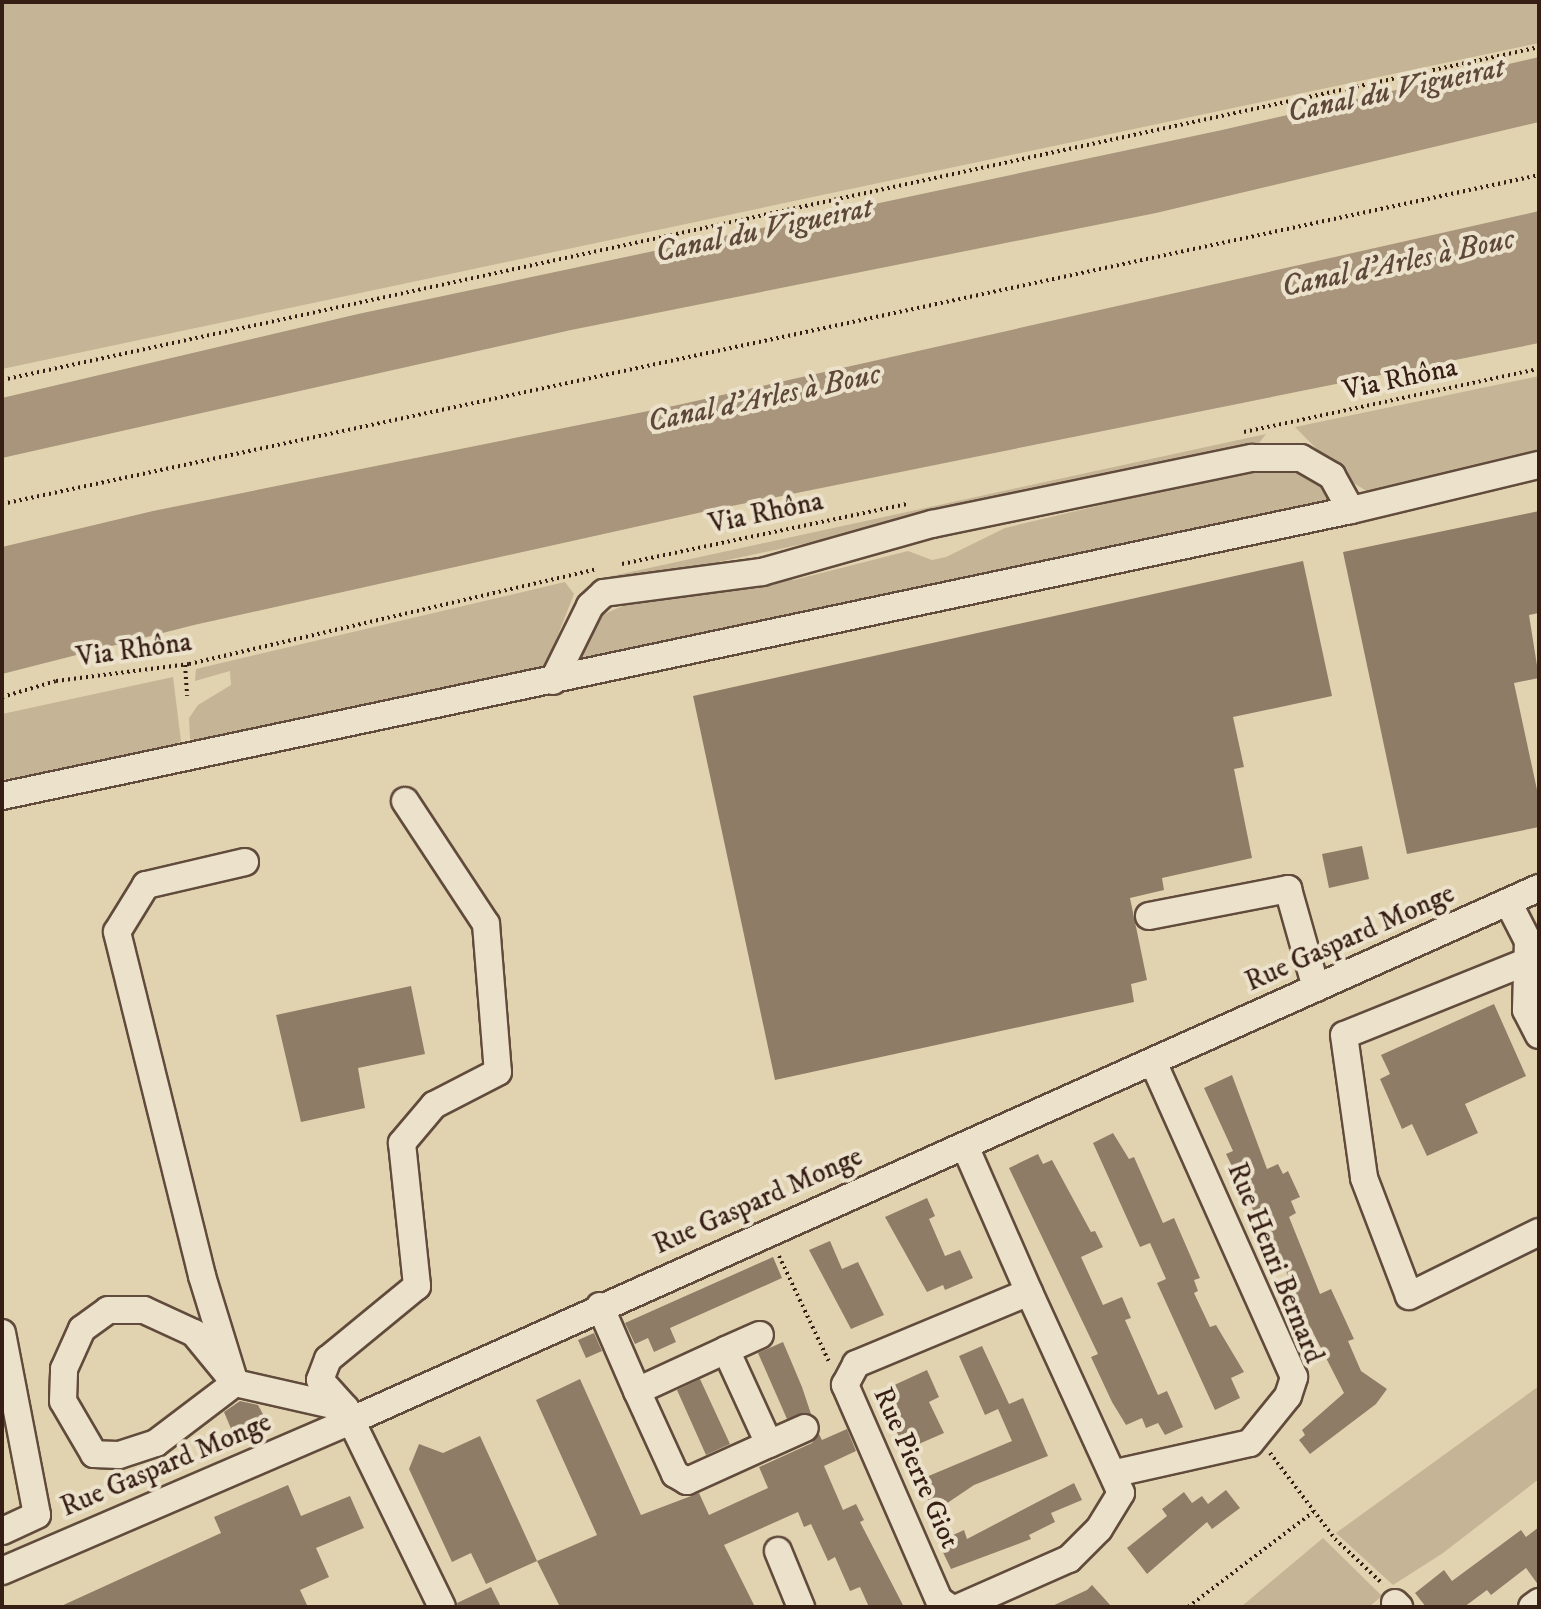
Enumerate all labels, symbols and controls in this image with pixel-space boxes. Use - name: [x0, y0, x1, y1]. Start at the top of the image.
- water label: Canal du Vigueirat: [1284, 50, 1508, 132]
- water label: Canal du Vigueirat: [652, 190, 876, 272]
- water label: Canal d'Arles à Bouc: [1278, 222, 1518, 306]
- street label: Via Rhôna: [1340, 351, 1460, 407]
- water label: Canal d'Arles à Bouc: [644, 357, 884, 441]
- street label: Via Rhôna: [706, 485, 826, 541]
- street label: Via Rhôna: [74, 625, 194, 675]
- street label: Rue Gaspard Monge: [1240, 877, 1460, 999]
- street label: Rue Gaspard Monge: [648, 1140, 868, 1262]
- street label: Rue Henri Bernard: [1219, 1158, 1331, 1368]
- street label: Rue Pierre Giot: [866, 1382, 966, 1554]
- street label: Rue Gaspard Monge: [56, 1405, 276, 1525]

